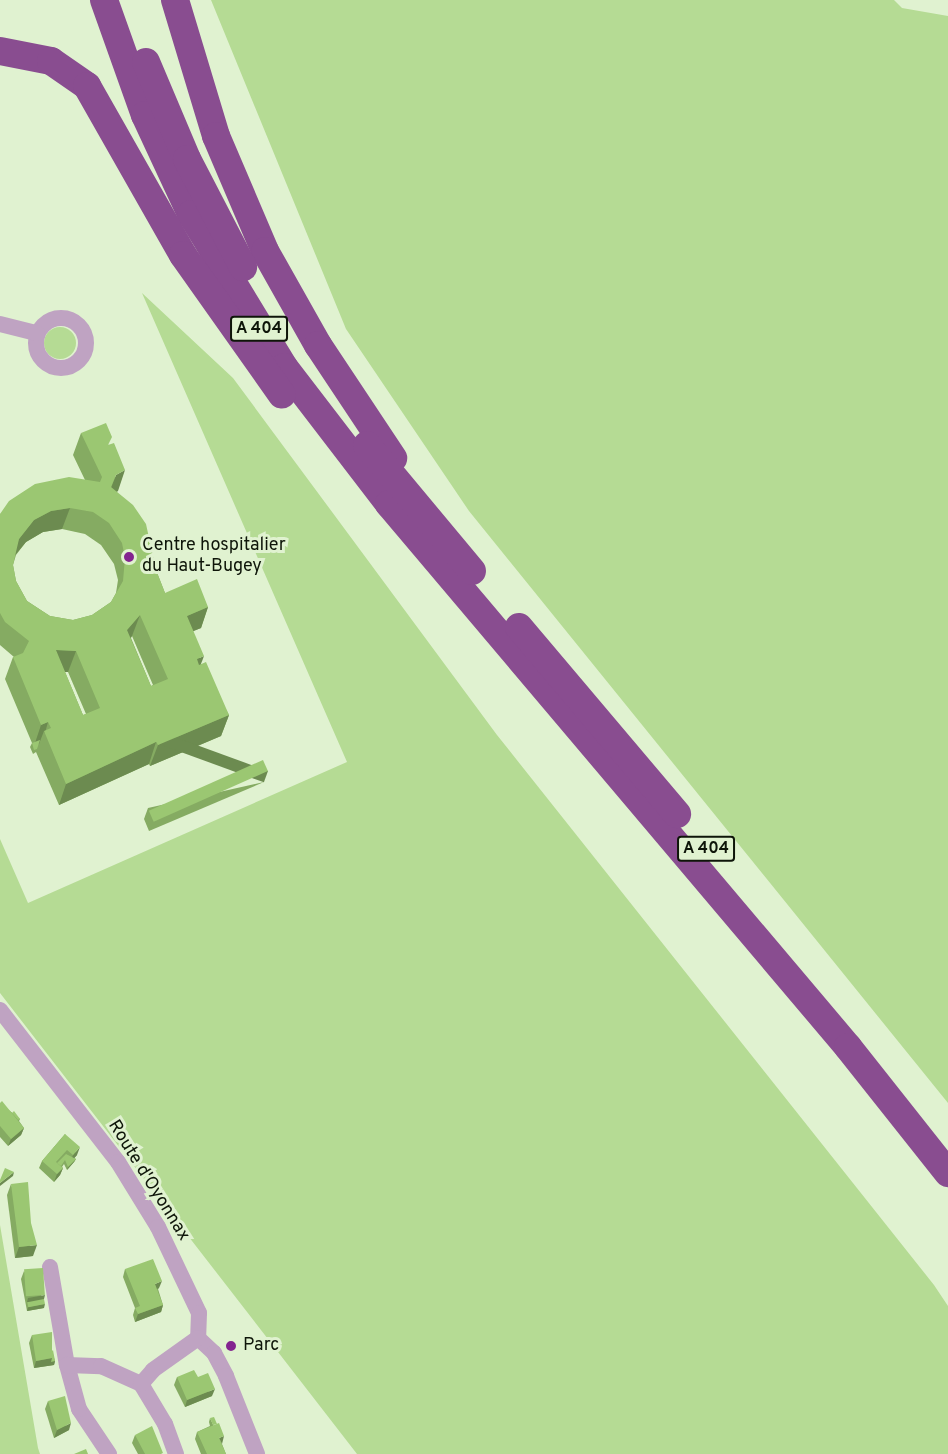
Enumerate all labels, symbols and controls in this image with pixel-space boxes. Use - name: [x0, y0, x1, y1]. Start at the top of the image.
- road number: A 404: [229, 316, 289, 342]
- place label: Centre hospitalier du Haut-Bugey: [142, 536, 286, 578]
- marker: Centre hospitalier du Haut-Bugey: [120, 548, 138, 566]
- road number: A 404: [676, 836, 736, 862]
- street label: Route d'Oyonnax: [102, 1117, 194, 1245]
- place label: Parc: [243, 1335, 279, 1357]
- marker: Parc: [224, 1339, 238, 1353]

